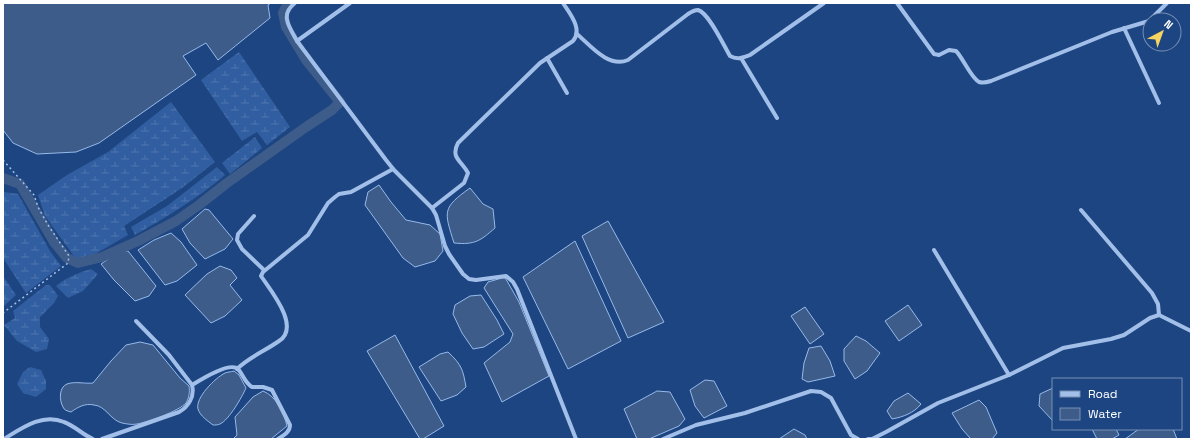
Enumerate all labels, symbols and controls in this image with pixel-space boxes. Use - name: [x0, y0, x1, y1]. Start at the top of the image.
- north arrow: [1142, 12, 1182, 52]
- text: N: [1161, 17, 1176, 32]
- legend: [1052, 378, 1182, 430]
- text: Road: [1088, 386, 1117, 402]
- text: Water: [1088, 406, 1122, 422]

